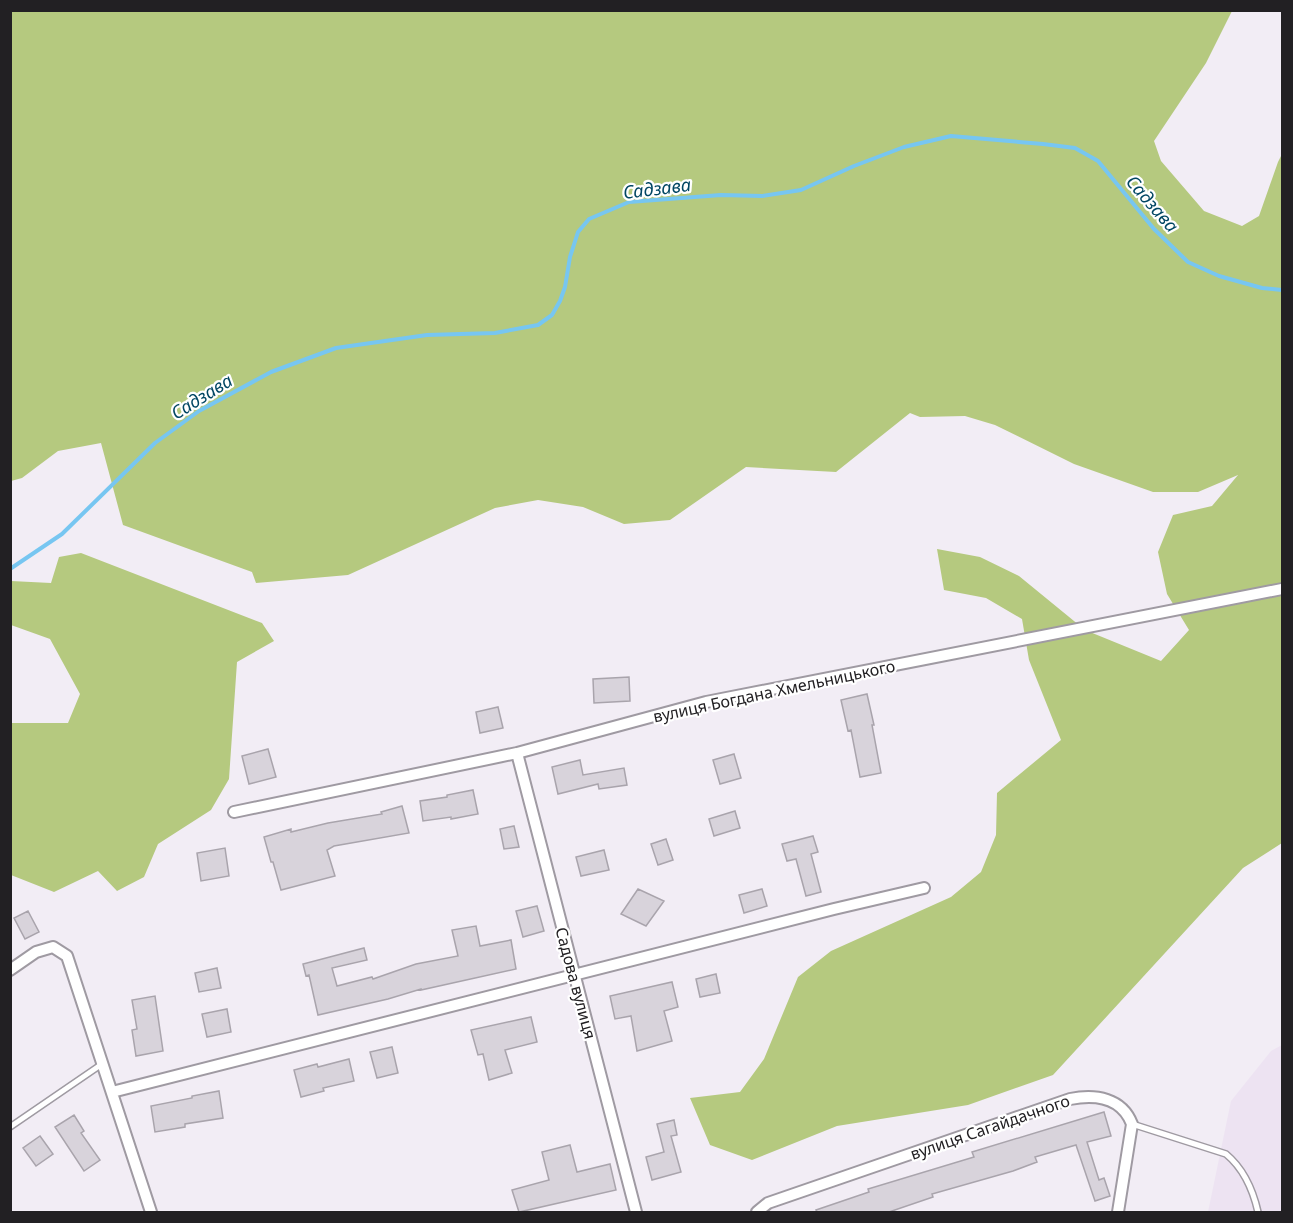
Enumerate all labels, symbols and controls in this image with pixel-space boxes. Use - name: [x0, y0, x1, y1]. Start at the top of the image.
- water label: Садзава: [1121, 170, 1184, 237]
- water label: Садзава: [622, 172, 692, 204]
- water label: Садзава: [166, 368, 237, 424]
- street label: вулиця Богдана Хмельницького: [651, 655, 897, 727]
- street label: Садова вулиця: [550, 925, 602, 1041]
- street label: вулиця Сагайдачного: [907, 1089, 1073, 1165]

